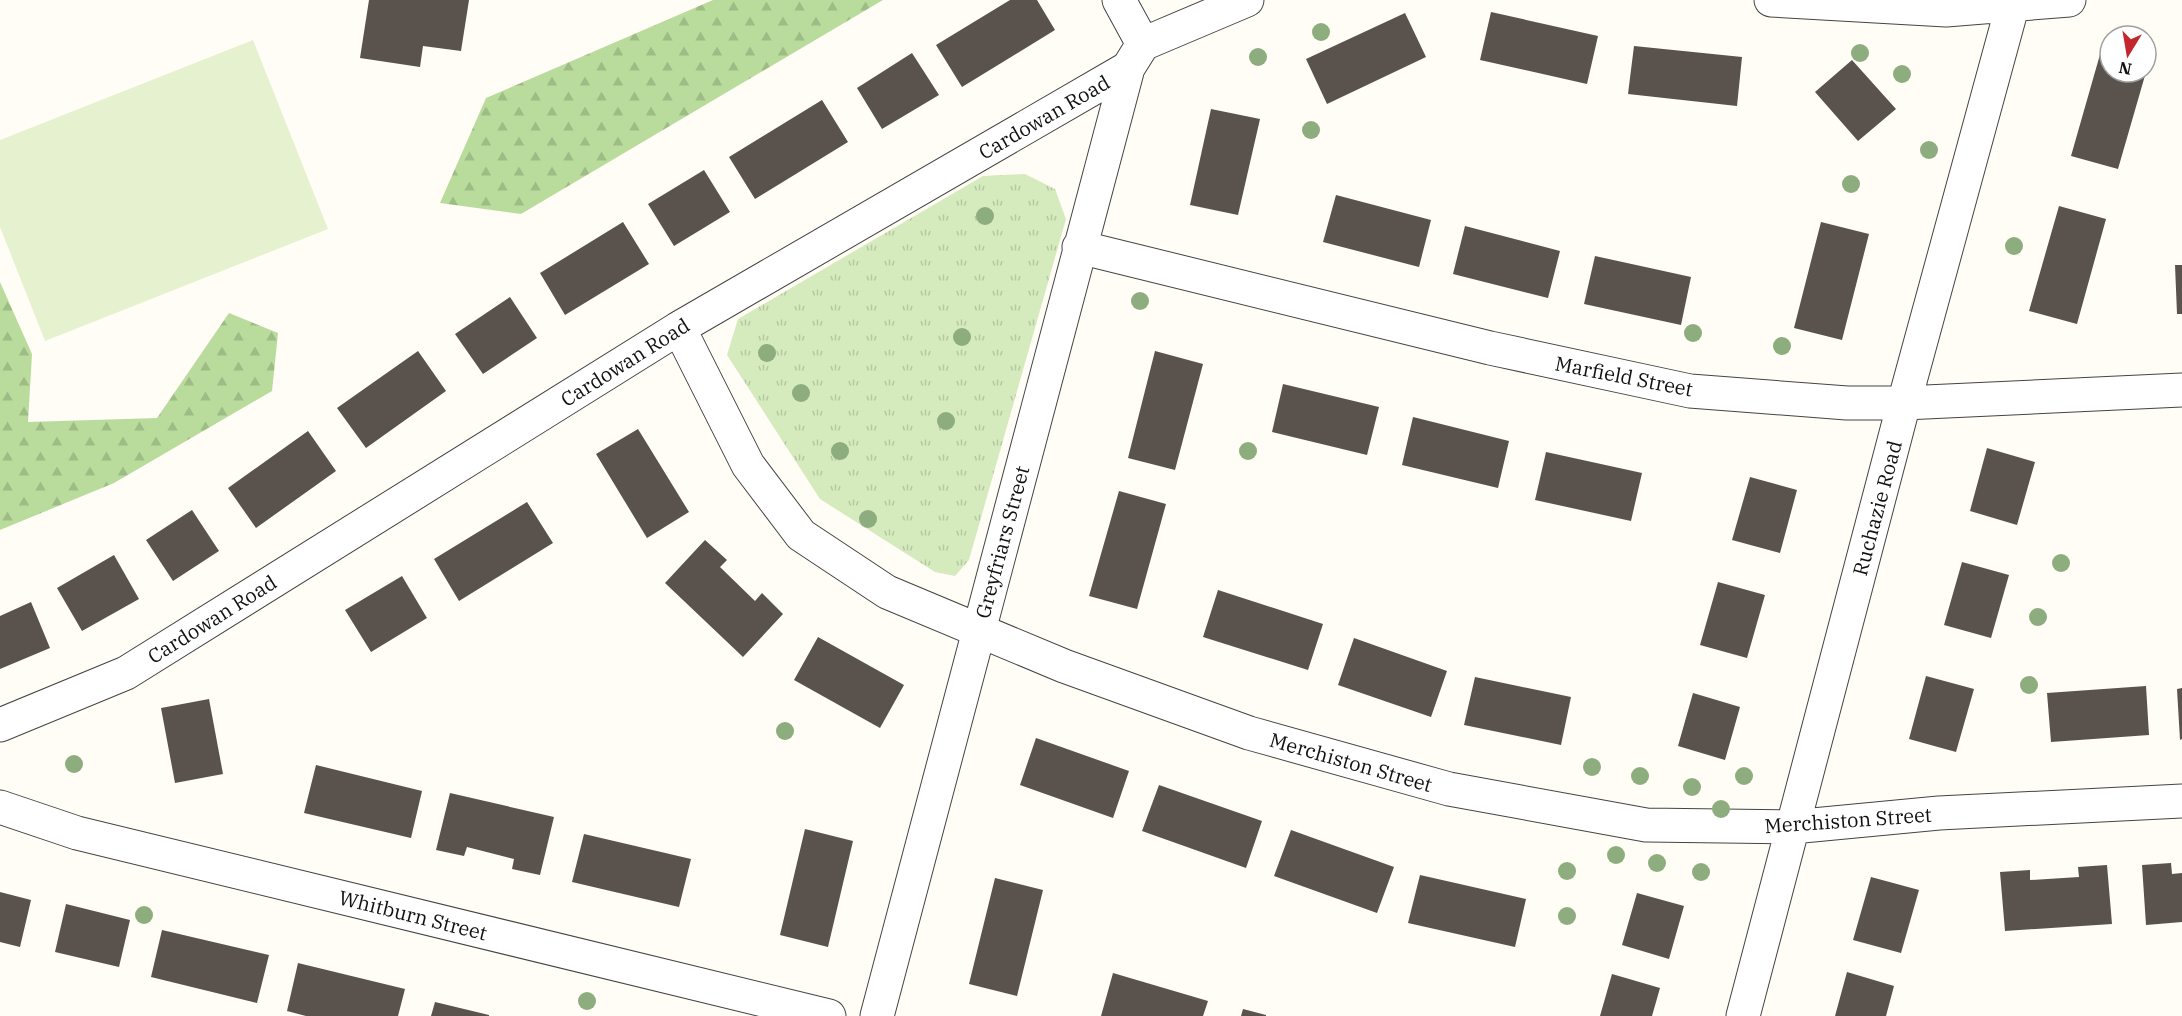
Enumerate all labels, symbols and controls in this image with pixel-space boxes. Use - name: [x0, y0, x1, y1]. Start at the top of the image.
- north arrow: [2098, 24, 2158, 84]
- text: N: [2117, 58, 2133, 80]
- street label: Cardowan Road: [973, 68, 1115, 166]
- street label: Cardowan Road: [555, 312, 695, 412]
- street label: Marfield Street: [1553, 349, 1695, 403]
- street label: Ruchazie Road: [1846, 437, 1908, 579]
- street label: Greyfriars Street: [969, 463, 1035, 621]
- street label: Cardowan Road: [142, 569, 282, 669]
- street label: Merchiston Street: [1267, 726, 1435, 798]
- street label: Merchiston Street: [1763, 801, 1933, 839]
- street label: Whitburn Street: [336, 884, 490, 946]

